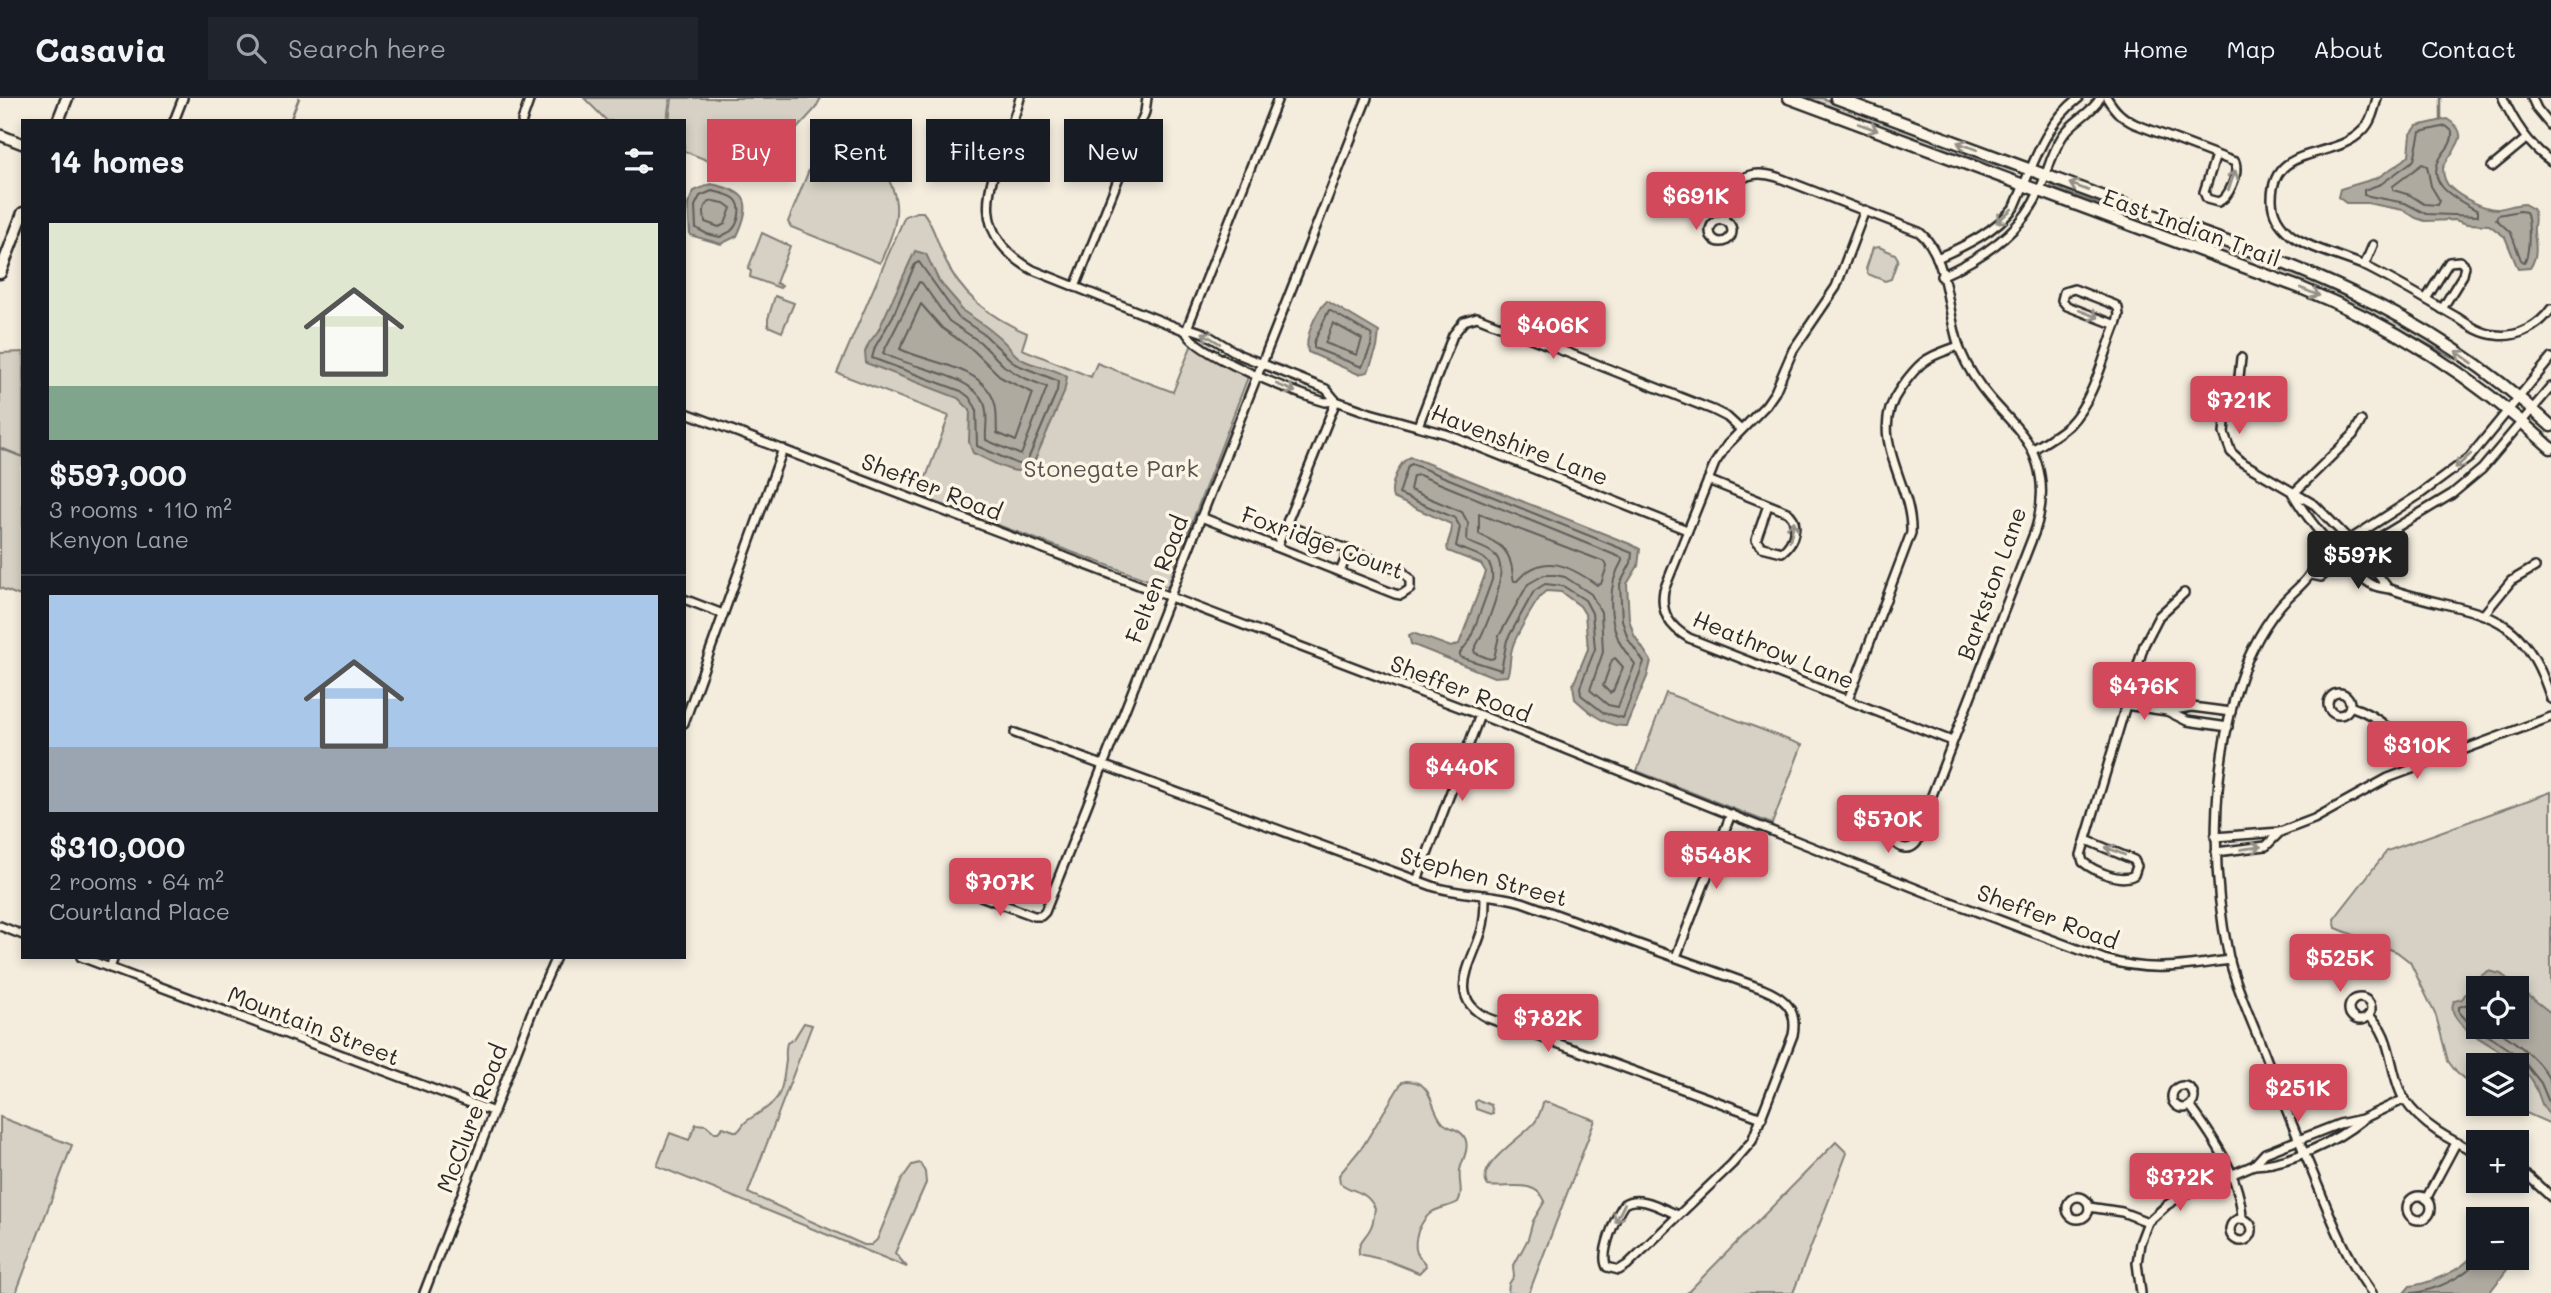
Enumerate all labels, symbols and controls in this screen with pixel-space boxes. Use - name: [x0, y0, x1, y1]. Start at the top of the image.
- search box: [208, 17, 698, 80]
- text: Casavia: [35, 27, 166, 70]
- icon: search: [232, 29, 270, 67]
- text: Search here: [288, 31, 446, 65]
- text: Home: [2123, 33, 2188, 64]
- text: Map: [2226, 33, 2275, 64]
- text: About: [2313, 33, 2383, 64]
- text: Contact: [2421, 33, 2516, 64]
- chip: Buy: [707, 119, 796, 182]
- chip: Rent: [810, 119, 912, 182]
- chip: Filters: [926, 119, 1050, 182]
- chip: New: [1064, 119, 1163, 182]
- one-way arrow: [1857, 122, 1878, 134]
- one-way arrow: [1956, 139, 1978, 151]
- text: 14 homes: [49, 141, 185, 181]
- icon: filters: [620, 142, 658, 180]
- one-way arrow: [2227, 169, 2240, 191]
- pin: $691K: [1647, 172, 1745, 232]
- text: $691K: [1662, 180, 1730, 210]
- one-way arrow: [2068, 180, 2090, 193]
- street label: East Indian Trail: [2099, 181, 2285, 273]
- one-way arrow: [1995, 208, 2013, 224]
- icon: home: [291, 269, 417, 395]
- one-way arrow: [2299, 286, 2321, 299]
- pin: $406K: [1504, 302, 1602, 361]
- text: $406K: [1517, 309, 1589, 339]
- one-way arrow: [2078, 309, 2100, 322]
- one-way arrow: [1202, 330, 1222, 344]
- one-way arrow: [2455, 350, 2474, 364]
- pin: $721K: [2190, 376, 2288, 436]
- one-way arrow: [1275, 382, 1296, 395]
- text: $721K: [2206, 384, 2272, 414]
- street label: Havenshire Lane: [1427, 396, 1613, 492]
- street label: Sheffer Road: [857, 445, 1007, 527]
- one-way arrow: [2455, 452, 2472, 469]
- park label: Stonegate Park: [1023, 453, 1199, 483]
- text: $597,000: [49, 454, 187, 494]
- text: 3 rooms · 110 m²: [49, 494, 232, 524]
- street label: Foxridge Court: [1238, 499, 1408, 585]
- street label: Barkston Lane: [1949, 502, 2033, 664]
- street label: Felten Road: [1118, 511, 1194, 647]
- one-way arrow: [1786, 520, 1800, 543]
- text: Kenyon Lane: [49, 524, 189, 554]
- pin: $597K: [2309, 532, 2407, 591]
- text: $597K: [2323, 539, 2393, 569]
- street label: Heathrow Lane: [1689, 603, 1859, 695]
- icon: home: [291, 641, 417, 767]
- street label: Sheffer Road: [1386, 647, 1536, 729]
- pin: $476K: [2095, 662, 2193, 722]
- text: $476K: [2109, 670, 2179, 700]
- pin: $310K: [2368, 722, 2466, 781]
- text: $310K: [2383, 729, 2451, 759]
- pin: $440K: [1413, 744, 1511, 803]
- text: $440K: [1425, 751, 1499, 781]
- pin: $570K: [1839, 796, 1937, 855]
- text: $570K: [1853, 803, 1923, 833]
- text: $310,000: [49, 826, 185, 866]
- pin: $548K: [1667, 832, 1765, 891]
- street label: Stephen Street: [1397, 839, 1571, 913]
- text: $548K: [1680, 839, 1752, 869]
- one-way arrow: [2239, 841, 2261, 854]
- one-way arrow: [2105, 844, 2127, 857]
- pin: $707K: [951, 858, 1049, 918]
- text: 2 rooms · 64 m²: [49, 866, 224, 896]
- text: $707K: [965, 866, 1035, 896]
- street label: Sheffer Road: [1973, 877, 2123, 955]
- text: Courtland Place: [49, 896, 230, 926]
- pin: $525K: [2291, 934, 2389, 994]
- text: $525K: [2305, 942, 2375, 972]
- map controls: [2466, 976, 2529, 1270]
- button: locate: [2466, 976, 2529, 1039]
- street label: Mountain Street: [224, 978, 404, 1072]
- pin: $782K: [1499, 995, 1597, 1054]
- text: $782K: [1513, 1002, 1583, 1032]
- street label: McClure Road: [429, 1039, 513, 1197]
- button: layers: [2466, 1053, 2529, 1116]
- pin: $251K: [2249, 1065, 2347, 1124]
- text: $251K: [2265, 1072, 2331, 1102]
- button: +: [2466, 1130, 2529, 1193]
- pin: $372K: [2131, 1154, 2229, 1213]
- text: $372K: [2146, 1161, 2214, 1191]
- one-way arrow: [1613, 1203, 1627, 1223]
- button: −: [2466, 1207, 2529, 1270]

